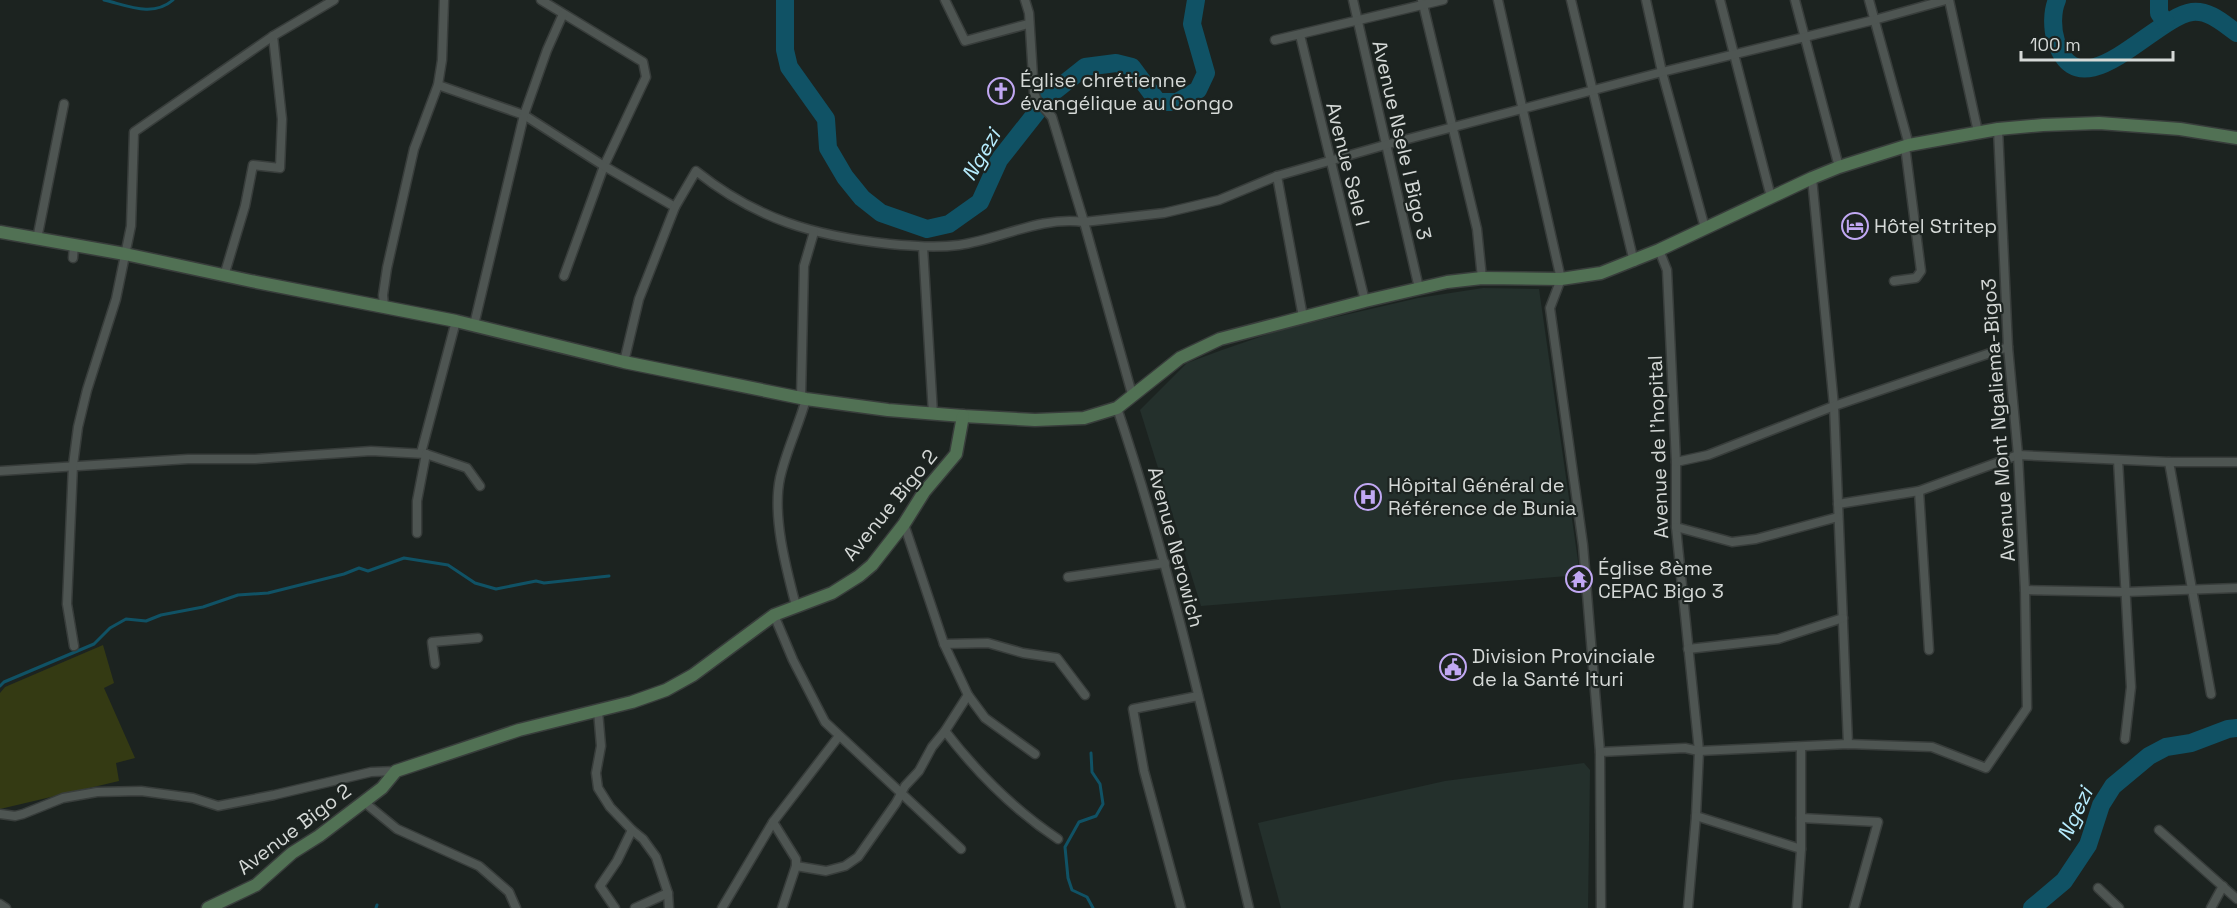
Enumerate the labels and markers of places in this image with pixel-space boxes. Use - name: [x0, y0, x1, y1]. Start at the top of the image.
- place label: Église chrétienne évangélique au Congo: [1020, 67, 1234, 116]
- church icon: Église chrétienne évangélique au Congo: [986, 76, 1016, 106]
- hotel icon: Hôtel Stritep: [1840, 211, 1870, 241]
- place label: Hôtel Stritep: [1874, 213, 1997, 239]
- place label: Hôpital Général de Référence de Bunia: [1388, 472, 1576, 521]
- hospital icon: Hôpital Général de Référence de Bunia: [1353, 482, 1383, 512]
- place label: Église 8ème CEPAC Bigo 3: [1598, 555, 1724, 604]
- temple icon: Église 8ème CEPAC Bigo 3: [1564, 564, 1594, 594]
- place label: Division Provinciale de la Santé Ituri: [1472, 643, 1655, 692]
- public building icon: Division Provinciale de la Santé Ituri: [1438, 652, 1468, 682]

